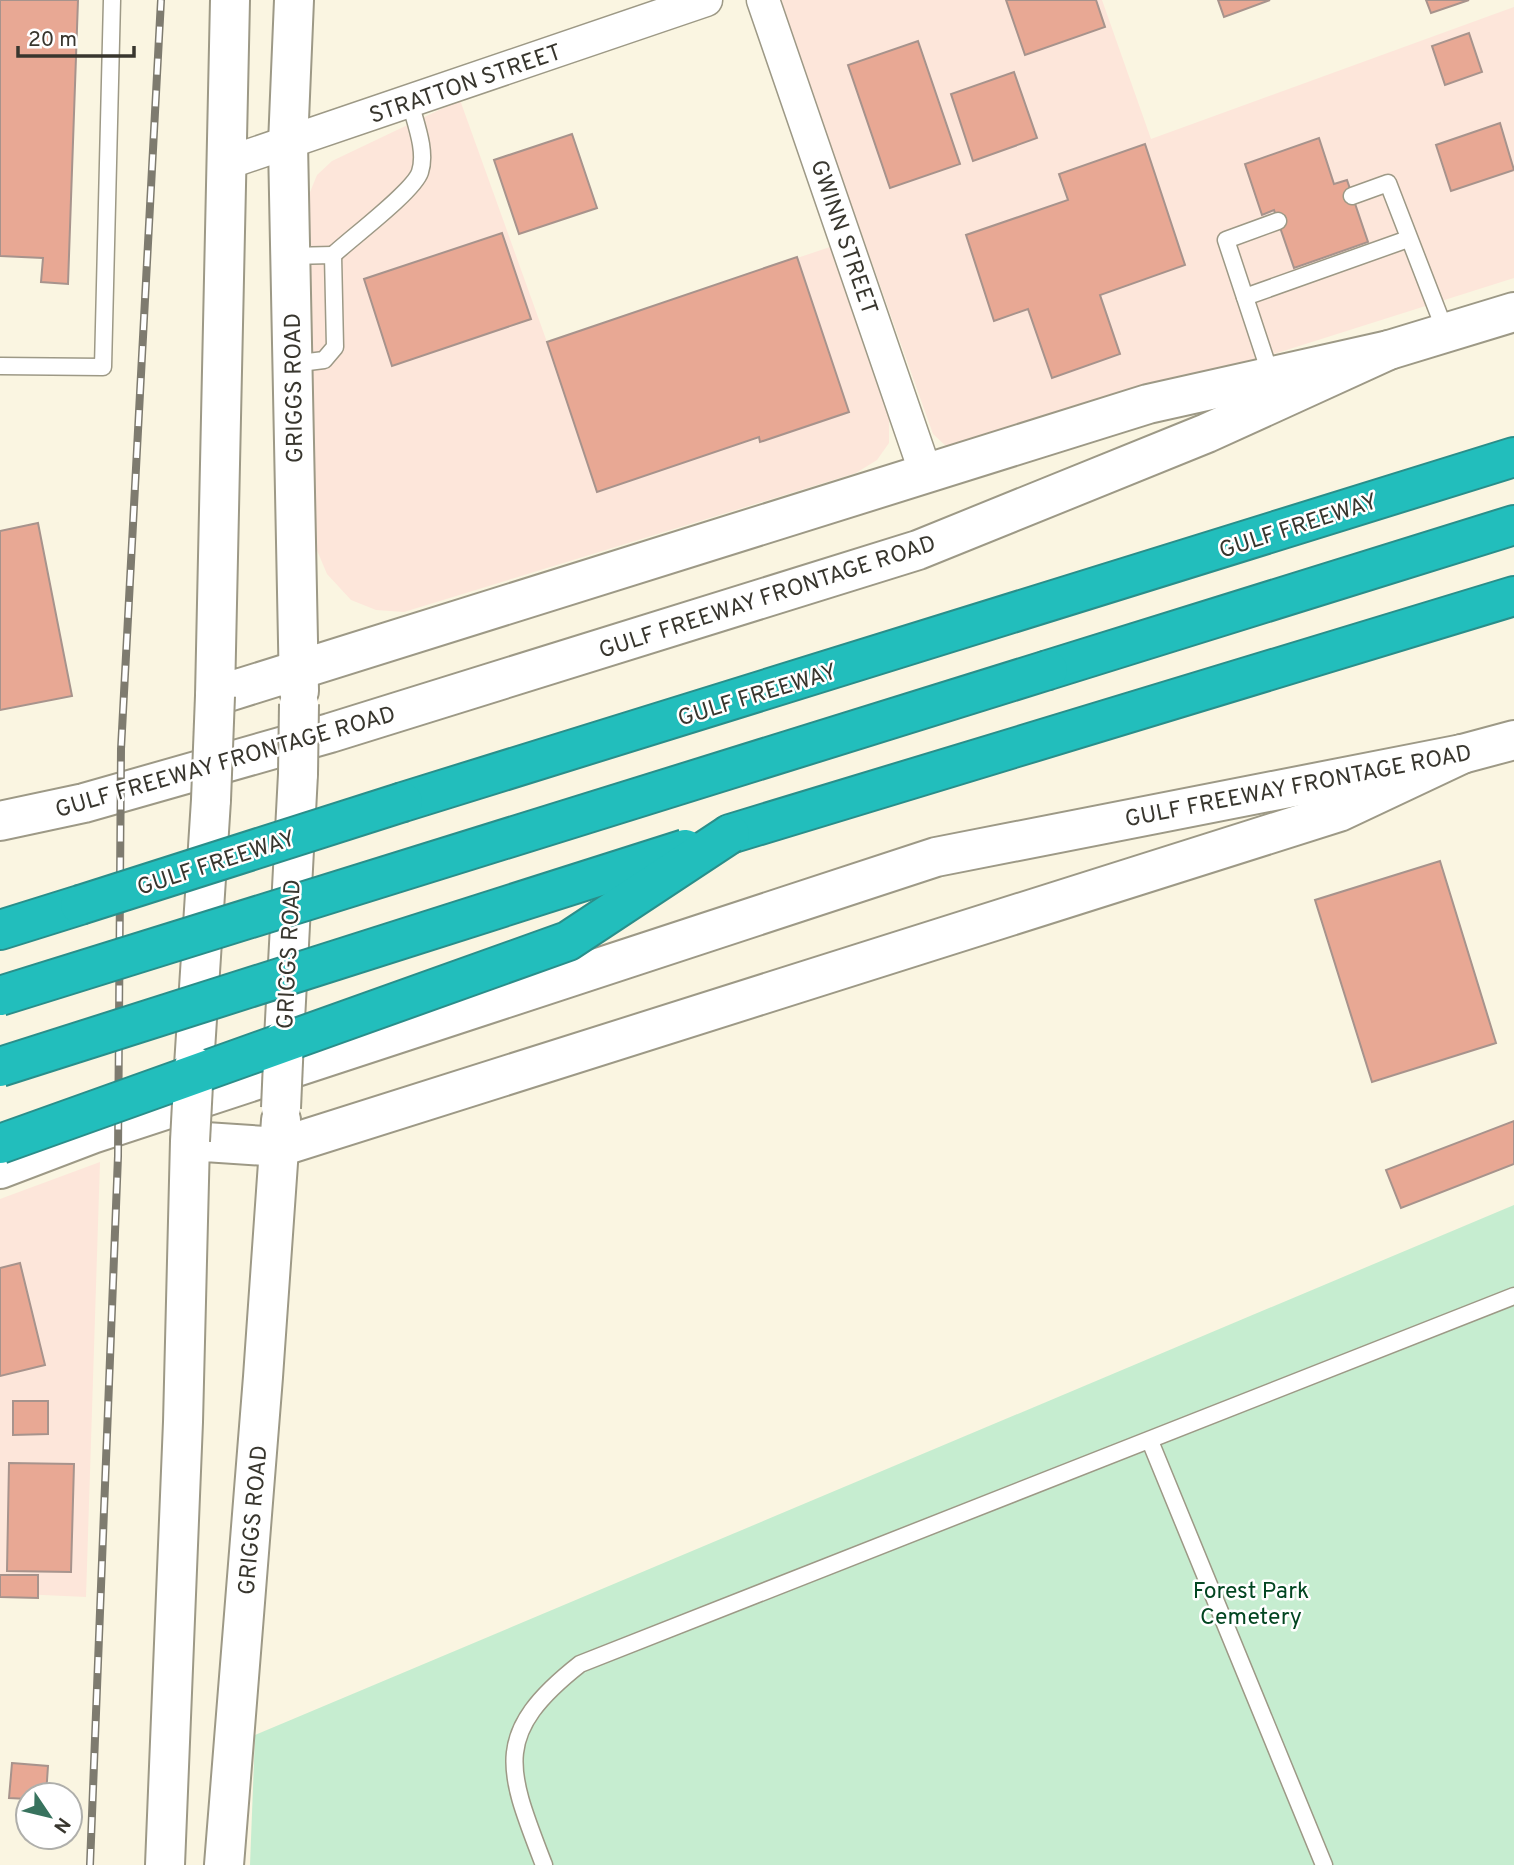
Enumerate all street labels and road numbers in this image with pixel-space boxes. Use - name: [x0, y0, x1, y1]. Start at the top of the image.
- street label: STRATTON STREET: [366, 39, 566, 132]
- street label: GWINN STREET: [803, 157, 883, 319]
- street label: GRIGGS ROAD: [280, 313, 311, 463]
- street label: GULF FREEWAY: [1216, 488, 1382, 567]
- street label: GULF FREEWAY FRONTAGE ROAD: [596, 530, 940, 667]
- street label: GULF FREEWAY: [675, 658, 841, 734]
- street label: GULF FREEWAY FRONTAGE ROAD: [52, 701, 399, 826]
- street label: GULF FREEWAY FRONTAGE ROAD: [1123, 740, 1474, 835]
- street label: GULF FREEWAY: [134, 825, 300, 904]
- street label: GRIGGS ROAD: [272, 878, 309, 1030]
- street label: GRIGGS ROAD: [234, 1444, 275, 1596]

